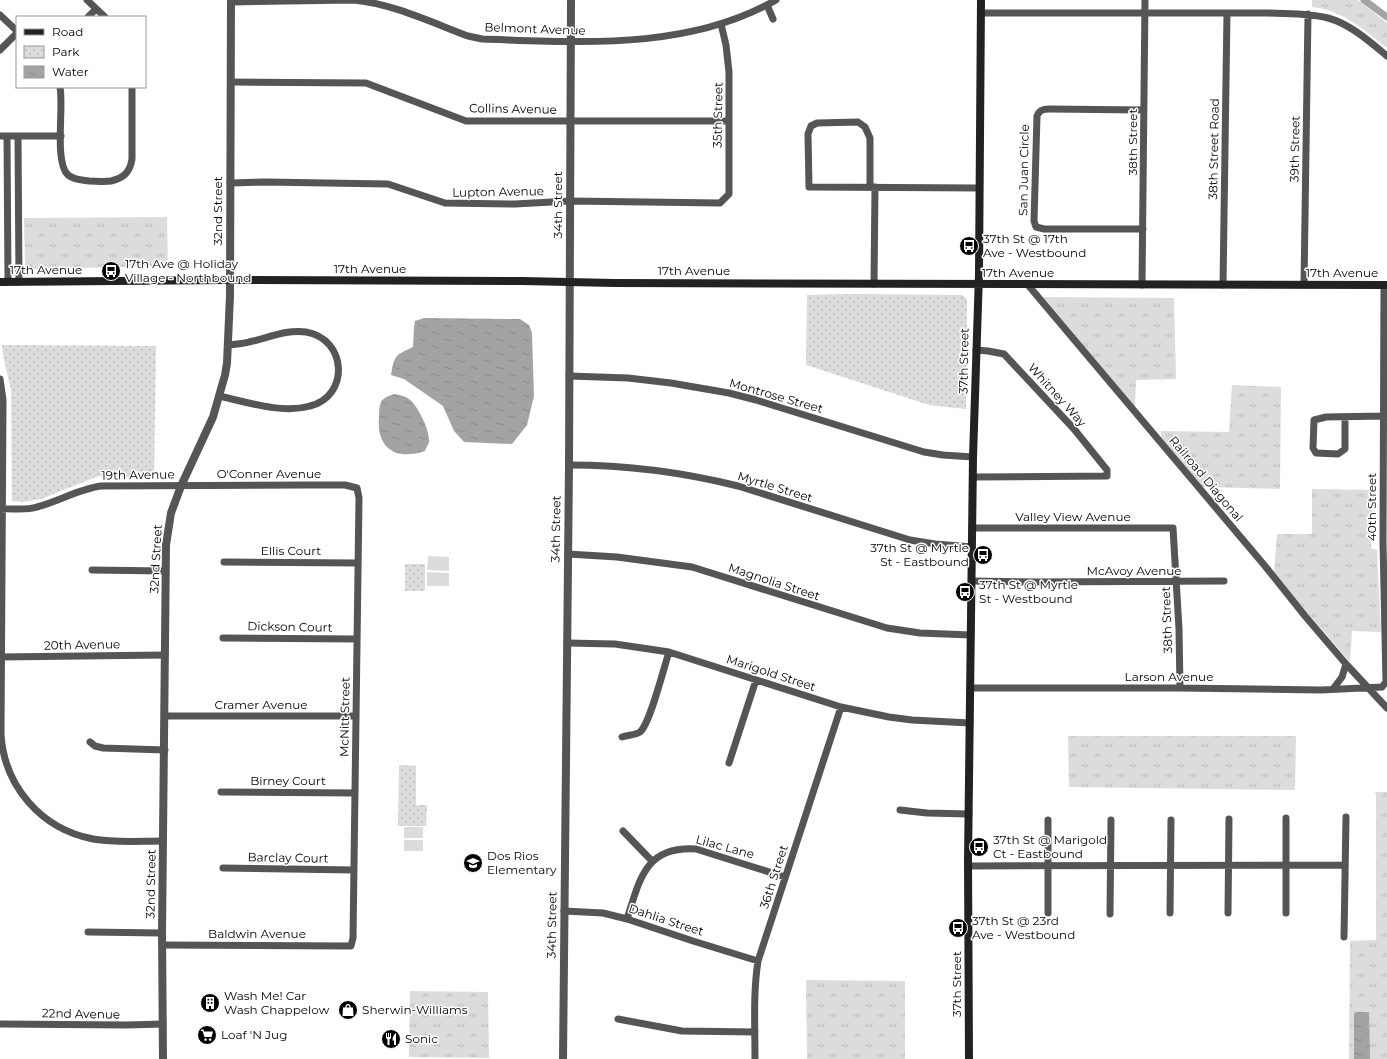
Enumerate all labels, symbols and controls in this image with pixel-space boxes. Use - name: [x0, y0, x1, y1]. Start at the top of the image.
- legend: [16, 16, 146, 88]
- street label: Belmont Avenue: [484, 19, 586, 38]
- text: Road: [52, 24, 83, 39]
- text: Park: [52, 44, 80, 59]
- text: Water: [52, 64, 89, 79]
- street label: 35th Street: [709, 82, 726, 148]
- street label: 38th Street Road: [1205, 98, 1222, 200]
- street label: Collins Avenue: [469, 100, 557, 117]
- street label: 38th Street: [1125, 108, 1140, 175]
- street label: 39th Street: [1286, 115, 1303, 182]
- street label: San Juan Circle: [1015, 124, 1032, 216]
- street label: 34th Street: [550, 171, 565, 239]
- street label: 32nd Street: [210, 176, 225, 246]
- street label: Lupton Avenue: [452, 183, 544, 200]
- place label: 37th St @ 17th Ave - Westbound: [983, 231, 1086, 260]
- bus stop icon: 37th St @ 17th Ave - Westbound: [958, 235, 980, 257]
- place label: 17th Ave @ Holiday Village - Northbound: [125, 256, 252, 285]
- bus stop icon: 17th Ave @ Holiday Village - Northbound: [100, 260, 122, 282]
- street label: 17th Avenue: [334, 261, 406, 276]
- street label: 17th Avenue: [10, 262, 82, 277]
- street label: 17th Avenue: [658, 263, 730, 278]
- street label: 17th Avenue: [982, 265, 1054, 280]
- street label: 17th Avenue: [1306, 265, 1378, 280]
- street label: 37th Street: [955, 328, 972, 394]
- street label: Whitney Way: [1025, 360, 1090, 430]
- street label: Montrose Street: [728, 375, 825, 416]
- street label: Railroad Diagonal: [1166, 433, 1247, 525]
- street label: 19th Avenue: [101, 466, 175, 483]
- street label: O'Conner Avenue: [217, 466, 321, 481]
- street label: Myrtle Street: [736, 468, 815, 505]
- street label: 40th Street: [1364, 473, 1379, 541]
- street label: 34th Street: [547, 495, 564, 563]
- street label: Valley View Avenue: [1015, 509, 1131, 524]
- street label: 32nd Street: [146, 524, 165, 594]
- place label: 37th St @ Myrtle St - Eastbound: [870, 540, 969, 569]
- street label: Ellis Court: [261, 543, 321, 558]
- bus stop icon: 37th St @ Myrtle St - Eastbound: [972, 544, 994, 566]
- street label: Magnolia Street: [726, 560, 822, 603]
- street label: McAvoy Avenue: [1086, 563, 1182, 578]
- place label: 37th St @ Myrtle St - Westbound: [979, 577, 1078, 606]
- bus stop icon: 37th St @ Myrtle St - Westbound: [954, 581, 976, 603]
- street label: 38th Street: [1158, 586, 1175, 654]
- street label: Dickson Court: [247, 618, 333, 635]
- street label: 20th Avenue: [44, 636, 120, 653]
- street label: Marigold Street: [725, 651, 818, 694]
- street label: Larson Avenue: [1125, 669, 1213, 684]
- street label: McNitt Street: [336, 677, 353, 757]
- street label: Cramer Avenue: [214, 697, 308, 712]
- street label: Birney Court: [250, 773, 326, 788]
- street label: Lilac Lane: [694, 832, 756, 862]
- place label: 37th St @ Marigold Ct - Eastbound: [993, 832, 1107, 861]
- bus stop icon: 37th St @ Marigold Ct - Eastbound: [968, 836, 990, 858]
- street label: 36th Street: [756, 843, 791, 911]
- place label: Dos Rios Elementary: [487, 848, 557, 877]
- street label: 32nd Street: [142, 849, 159, 919]
- street label: Barclay Court: [247, 849, 329, 866]
- school or university icon: Dos Rios Elementary: [462, 852, 484, 874]
- street label: 34th Street: [543, 891, 560, 959]
- street label: Dahlia Street: [627, 900, 706, 939]
- place label: 37th St @ 23rd Ave - Westbound: [972, 913, 1075, 942]
- bus stop icon: 37th St @ 23rd Ave - Westbound: [947, 917, 969, 939]
- street label: Baldwin Avenue: [208, 926, 306, 941]
- street label: 37th Street: [949, 951, 964, 1017]
- place label: Wash Me! Car Wash Chappelow: [224, 988, 330, 1017]
- building icon: Wash Me! Car Wash Chappelow: [199, 992, 221, 1014]
- shop icon: Sherwin-Williams: [337, 999, 359, 1021]
- place label: Sherwin-Williams: [362, 1002, 468, 1017]
- street label: 22nd Avenue: [42, 1005, 120, 1022]
- supermarket icon: Loaf 'N Jug: [196, 1024, 218, 1046]
- place label: Loaf 'N Jug: [221, 1027, 287, 1042]
- restaurant icon: Sonic: [380, 1028, 402, 1050]
- place label: Sonic: [405, 1031, 438, 1046]

